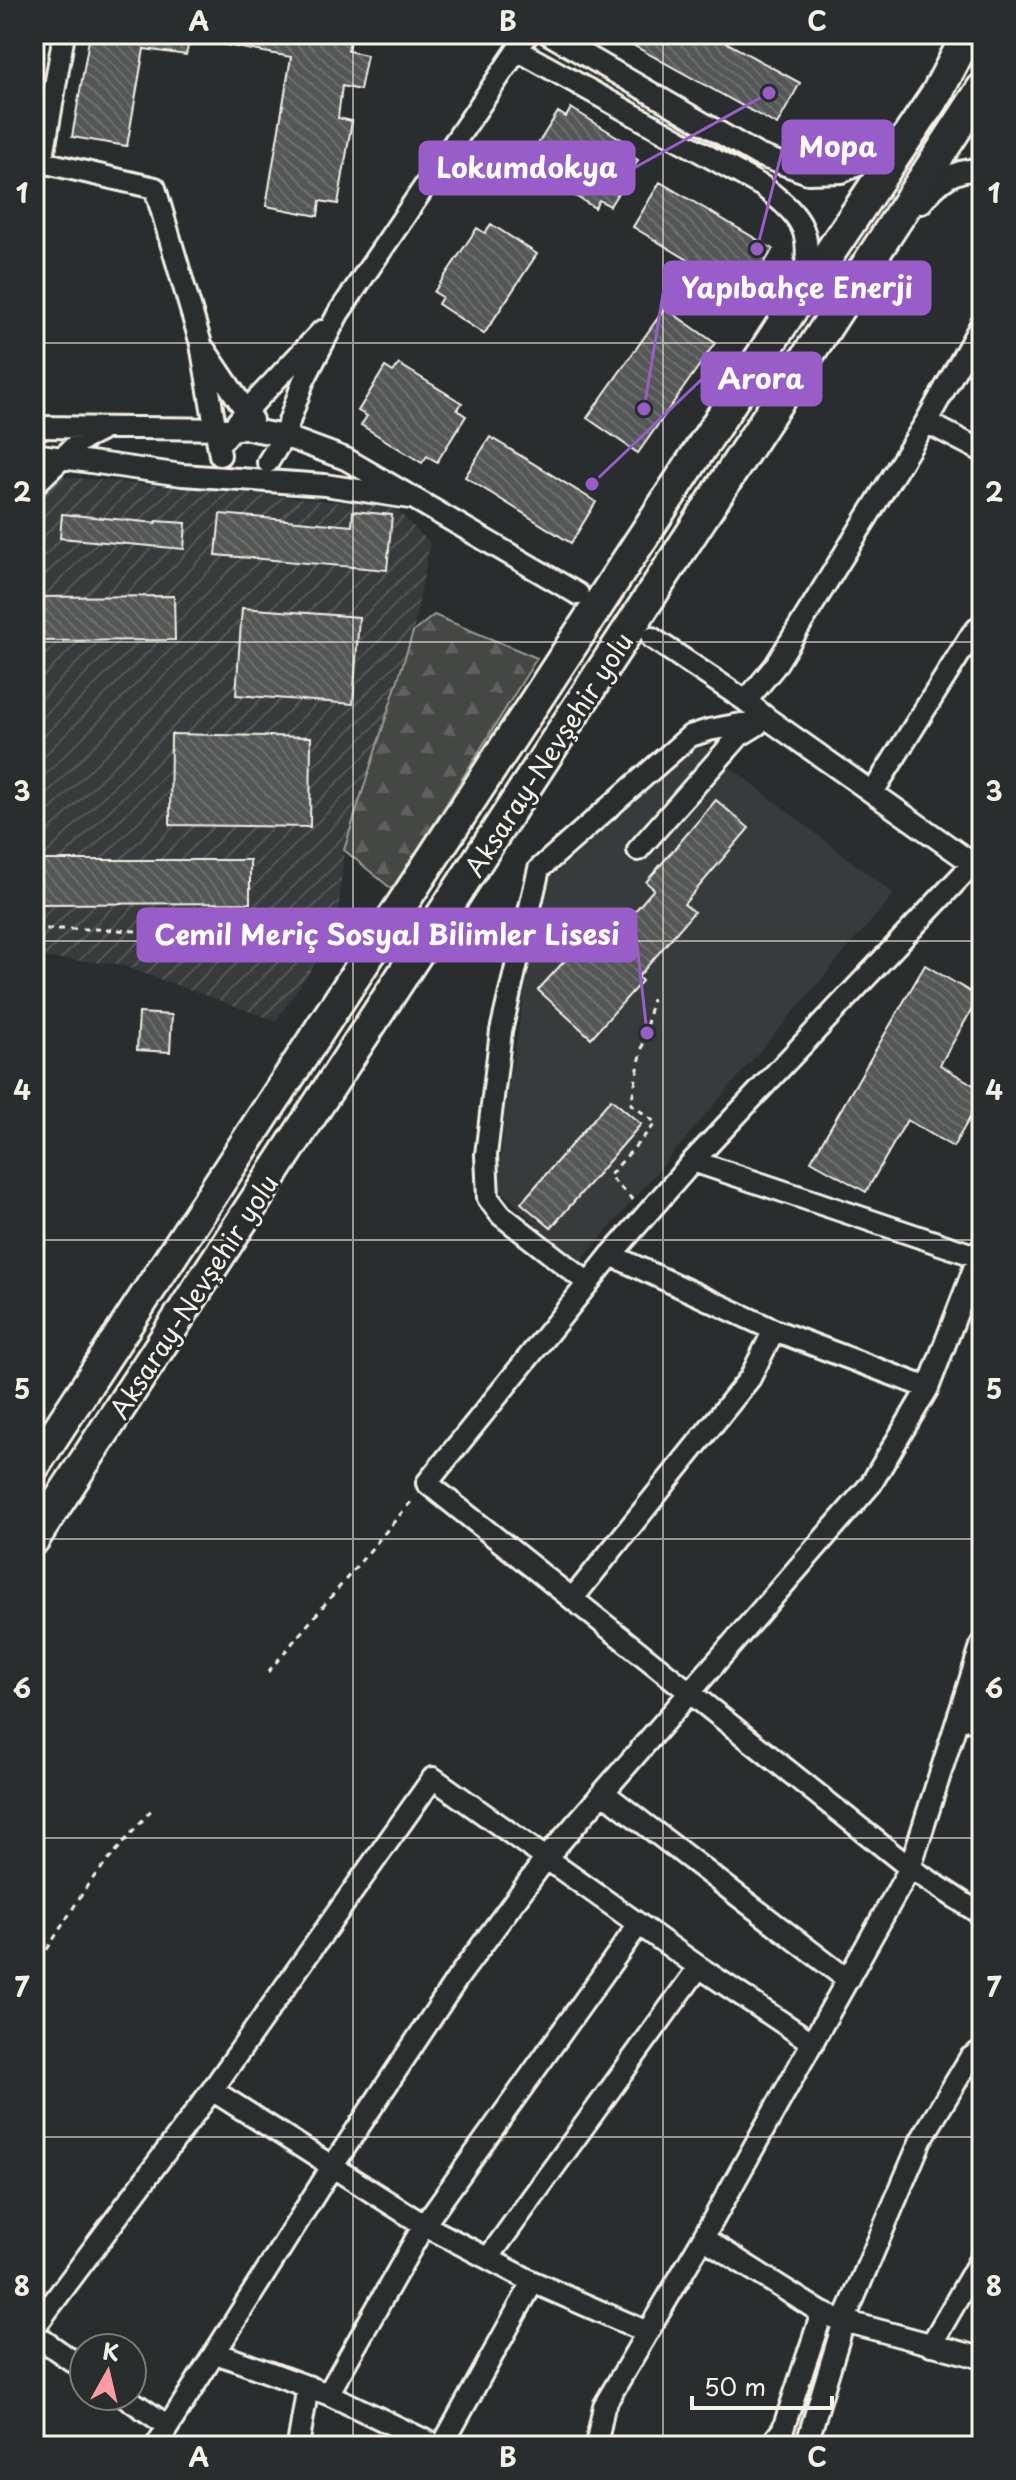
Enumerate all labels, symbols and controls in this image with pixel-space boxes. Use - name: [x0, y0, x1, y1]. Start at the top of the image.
- text: A: [189, 1, 209, 40]
- text: B: [499, 1, 517, 40]
- text: C: [807, 1, 827, 40]
- callout: Mopa: [783, 121, 893, 173]
- text: Mopa: [799, 124, 877, 167]
- callout: Lokumdokya: [420, 142, 634, 194]
- text: Lokumdokya: [436, 145, 618, 188]
- text: 1: [16, 173, 28, 212]
- text: 1: [988, 173, 1000, 212]
- callout: Yapıbahçe Enerji: [664, 262, 930, 314]
- text: Yapıbahçe Enerji: [681, 265, 913, 308]
- callout: Arora: [702, 353, 821, 405]
- text: Arora: [718, 356, 804, 399]
- text: 2: [13, 472, 31, 511]
- text: 2: [985, 472, 1003, 511]
- street label: Aksaray-Nevşehir yolu: [454, 624, 642, 884]
- text: 3: [13, 771, 31, 810]
- text: 3: [985, 771, 1003, 810]
- callout: Cemil Meriç Sosyal Bilimler Lisesi: [138, 909, 636, 961]
- text: Cemil Meriç Sosyal Bilimler Lisesi: [154, 912, 620, 955]
- text: 4: [13, 1070, 31, 1109]
- text: 4: [985, 1070, 1003, 1109]
- street label: Aksaray-Nevşehir yolu: [99, 1166, 287, 1426]
- text: 5: [14, 1369, 30, 1408]
- text: 5: [986, 1369, 1002, 1408]
- text: 6: [13, 1668, 31, 1707]
- text: 6: [985, 1668, 1003, 1707]
- text: 7: [15, 1967, 30, 2006]
- text: 7: [987, 1967, 1002, 2006]
- text: 8: [14, 2266, 30, 2305]
- text: 8: [986, 2266, 1002, 2305]
- north arrow: [68, 2332, 148, 2412]
- text: K: [101, 2333, 121, 2368]
- scale bar: [692, 2360, 832, 2410]
- text: 50 m: [704, 2368, 766, 2404]
- text: A: [189, 2437, 209, 2476]
- text: B: [499, 2437, 517, 2476]
- text: C: [807, 2437, 827, 2476]

